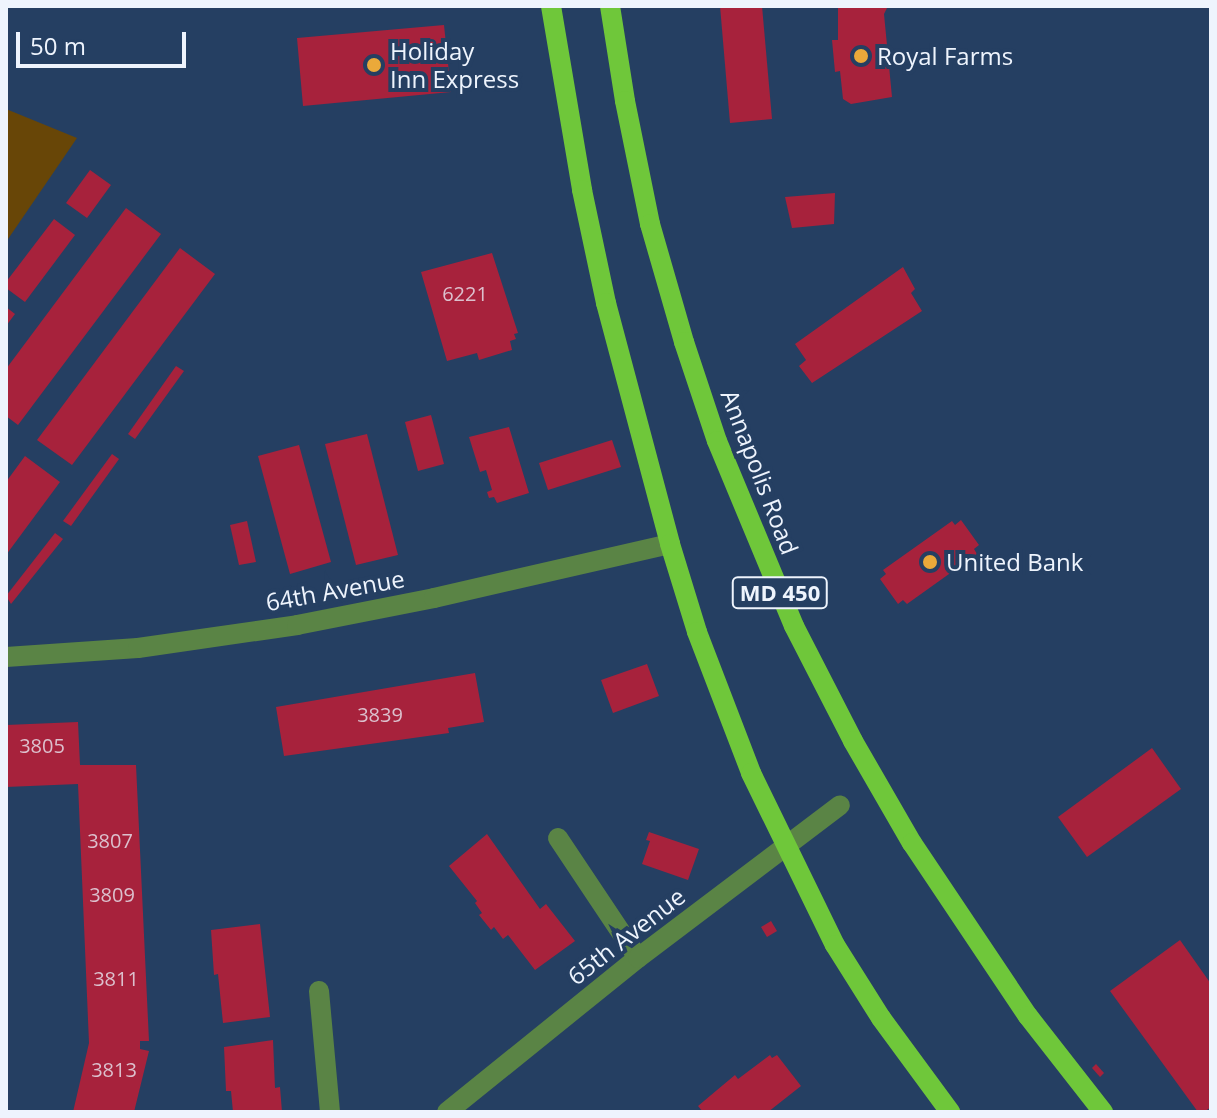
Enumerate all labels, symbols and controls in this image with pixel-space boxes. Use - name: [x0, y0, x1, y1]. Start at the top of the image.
- scale bar: [20, 16, 190, 66]
- text: 50 m: [30, 29, 86, 62]
- place label: Holiday Inn Express: [390, 37, 519, 93]
- place label: Royal Farms: [877, 42, 1013, 70]
- marker: Royal Farms: [852, 47, 870, 65]
- marker: Holiday Inn Express: [365, 56, 383, 74]
- house number: 6221: [442, 281, 488, 305]
- street label: Annapolis Road: [715, 386, 805, 558]
- place label: United Bank: [946, 548, 1083, 576]
- marker: United Bank: [921, 553, 939, 571]
- street label: 64th Avenue: [263, 564, 407, 616]
- road number: MD 450: [730, 575, 830, 611]
- house number: 3839: [357, 702, 403, 726]
- house number: 3805: [19, 733, 65, 757]
- house number: 3807: [87, 828, 133, 852]
- street label: 65th Avenue: [562, 881, 690, 991]
- house number: 3809: [89, 882, 135, 906]
- house number: 3811: [93, 966, 139, 990]
- house number: 3813: [91, 1057, 137, 1081]

